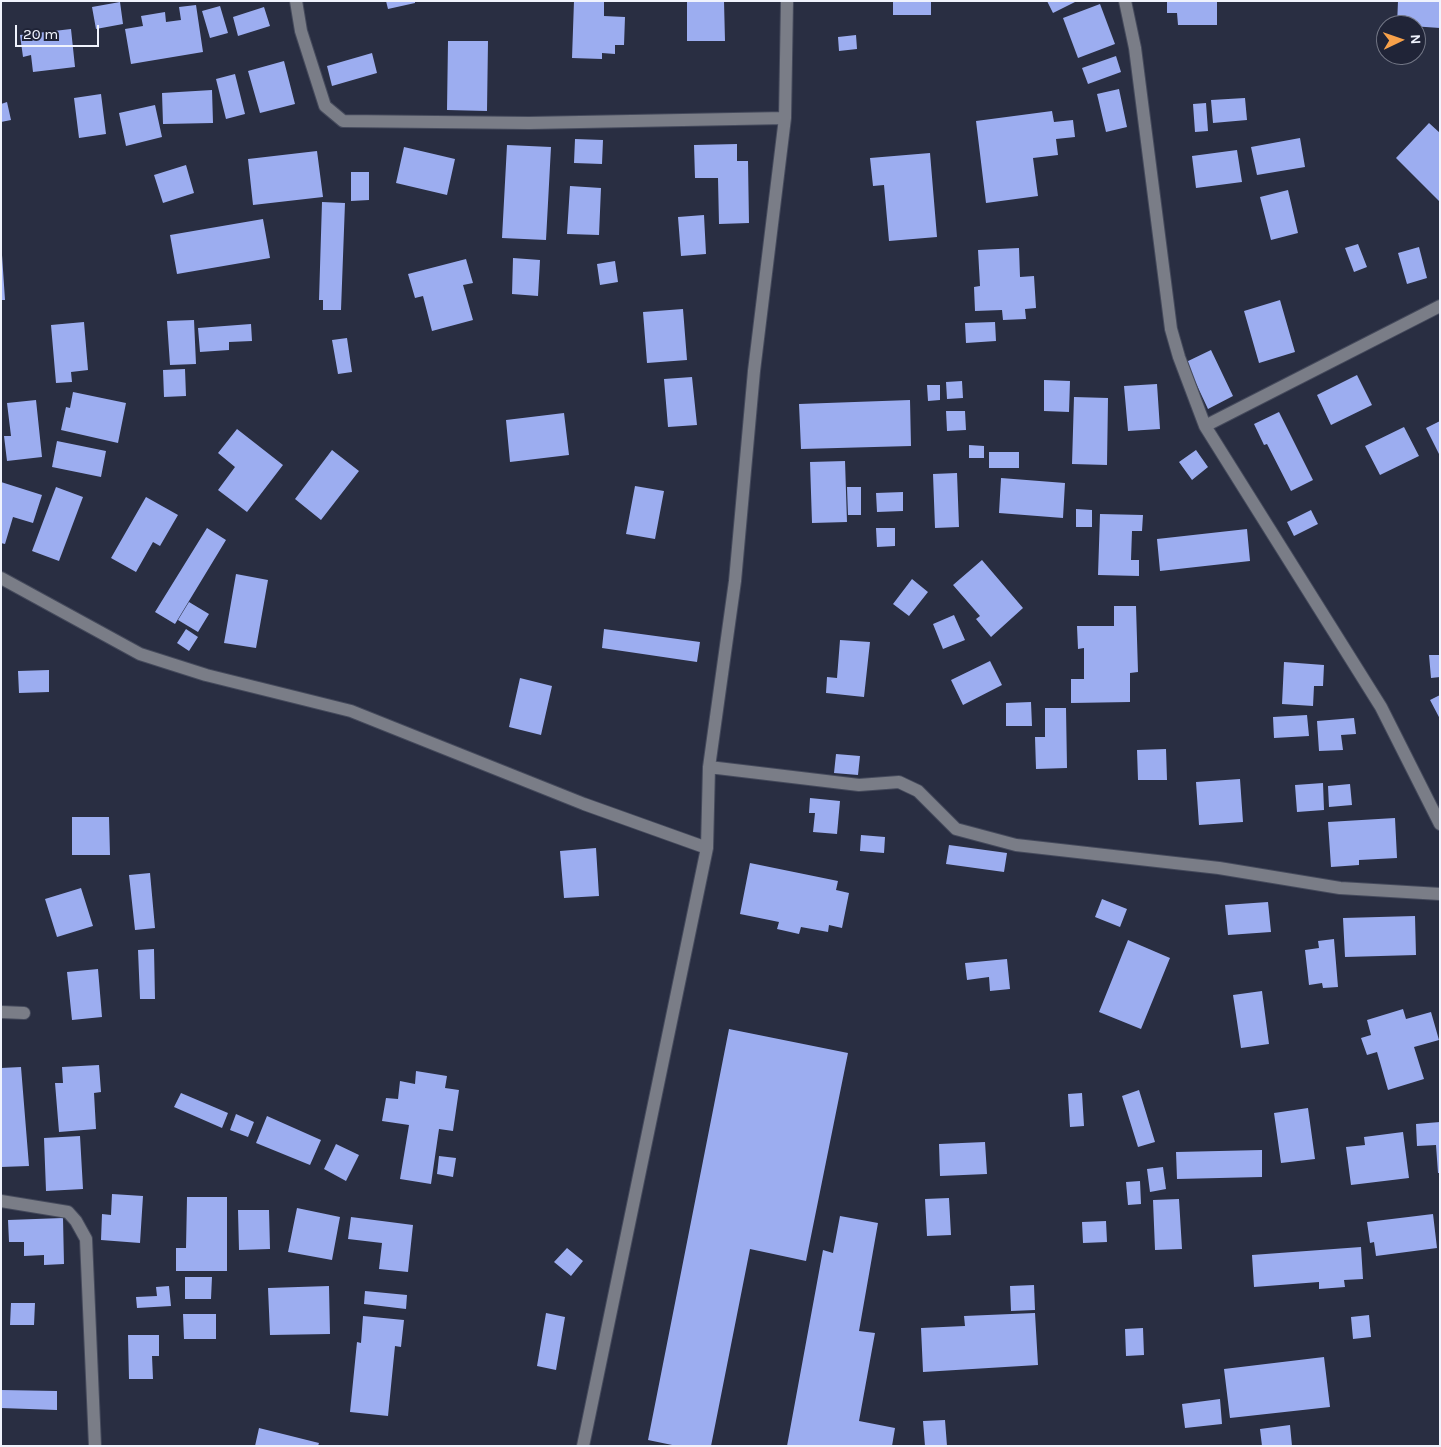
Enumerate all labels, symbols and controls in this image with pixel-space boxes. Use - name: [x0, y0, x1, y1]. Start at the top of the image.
- scale bar: [18, 15, 101, 47]
- north arrow: [1376, 15, 1426, 65]
- text: 20 m: [23, 25, 58, 43]
- text: N: [1407, 34, 1424, 45]

